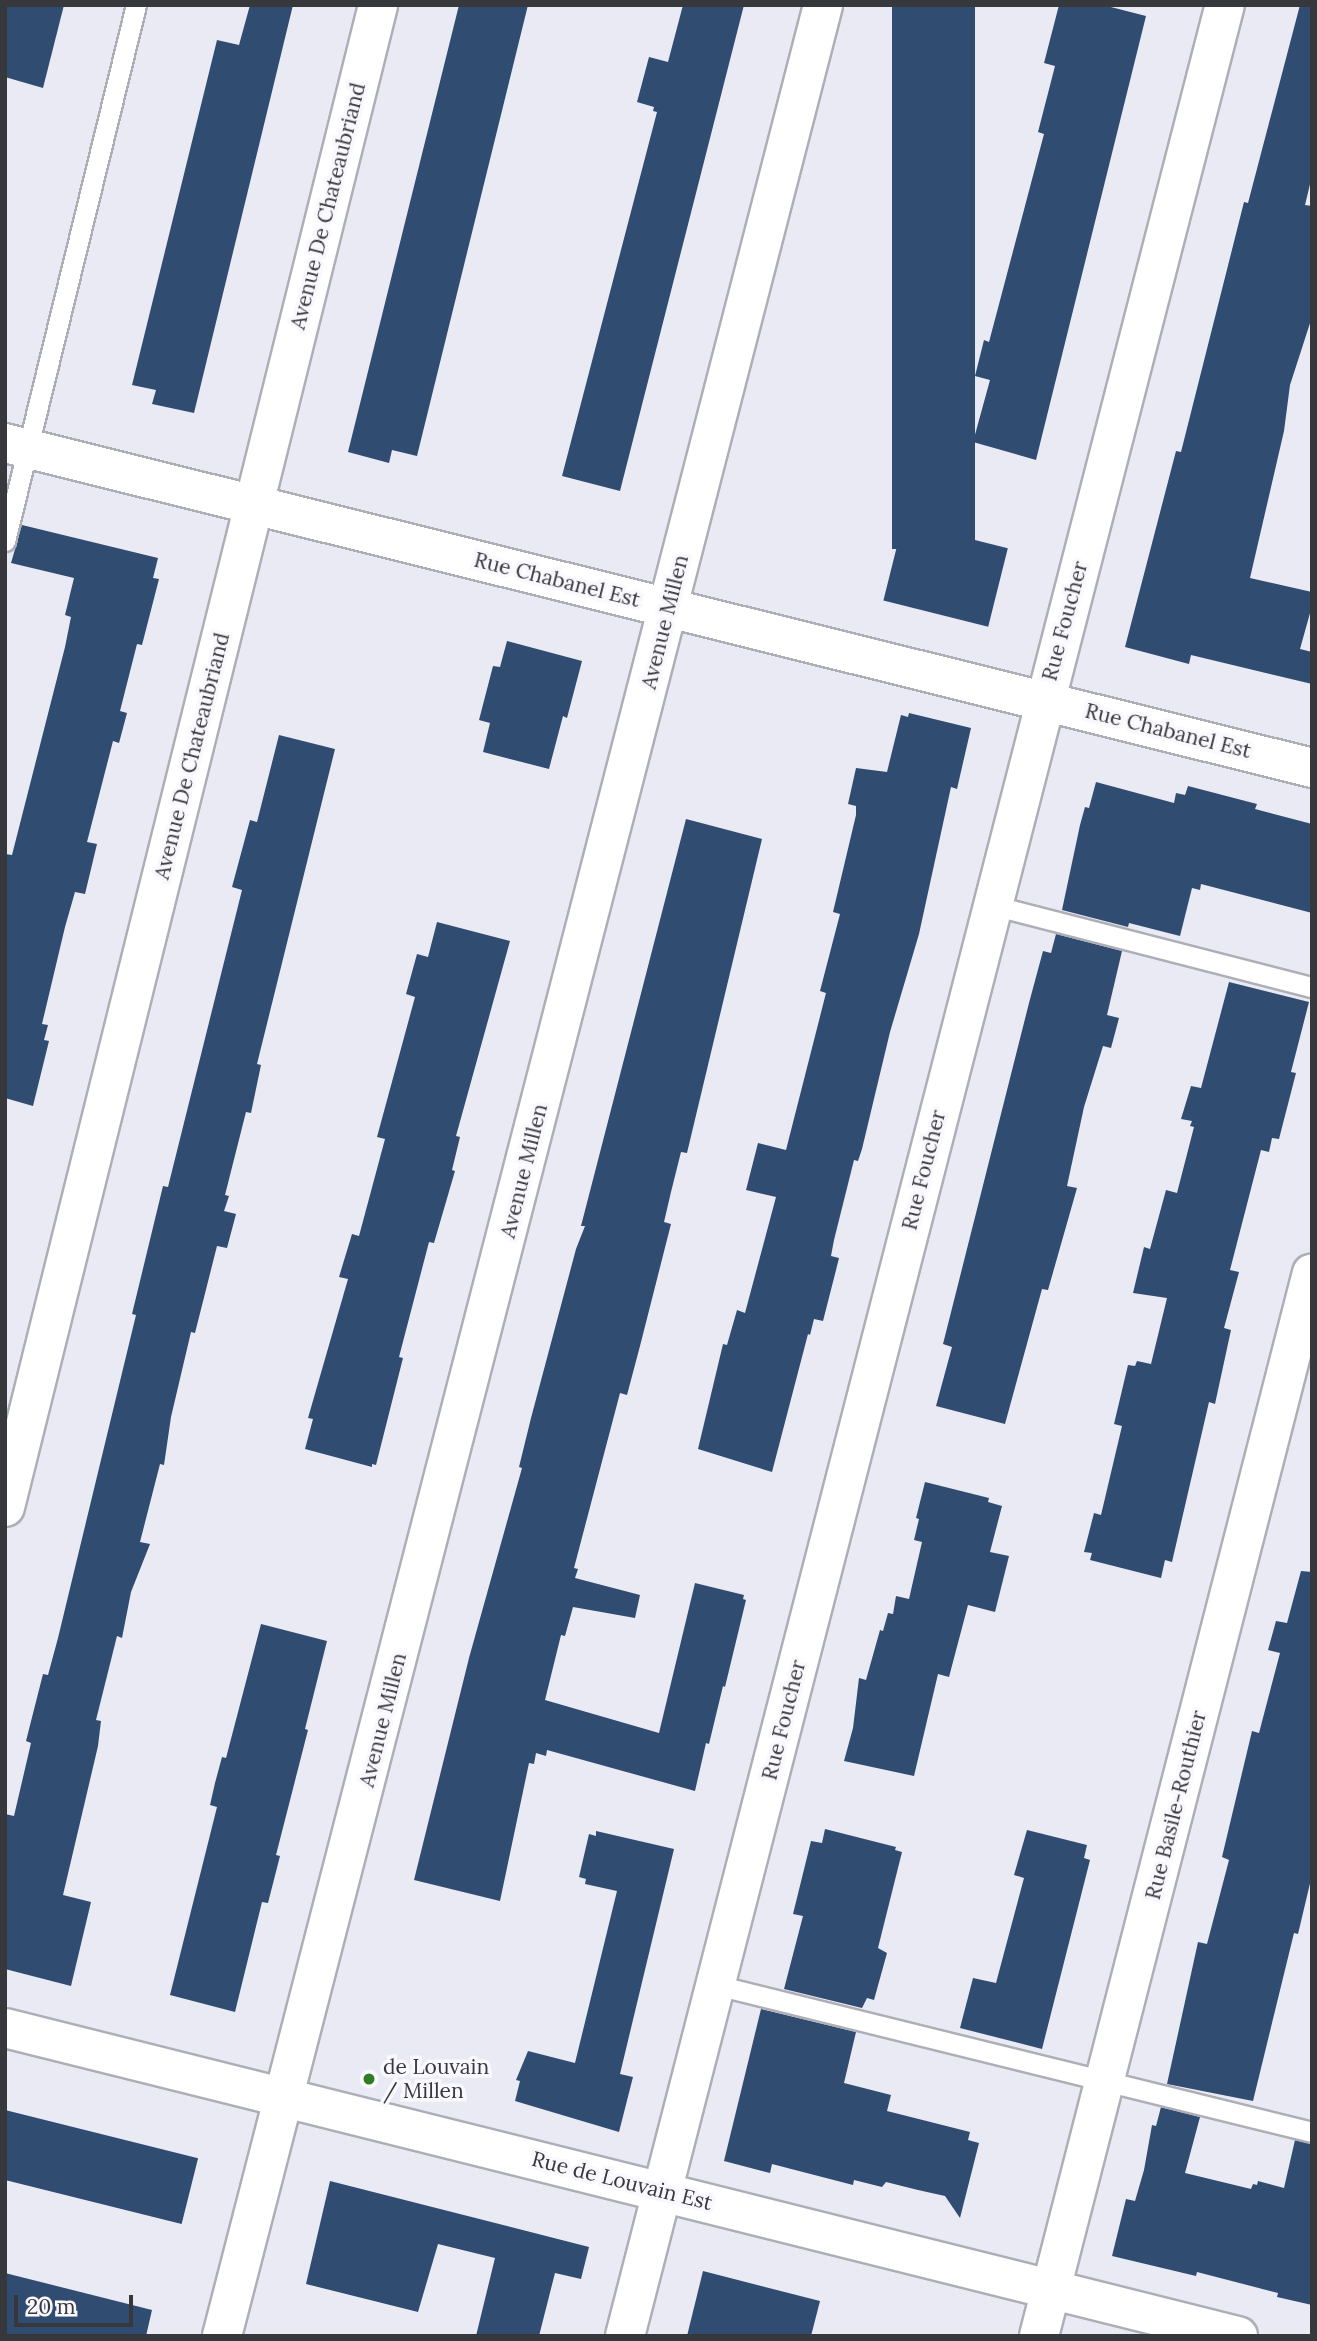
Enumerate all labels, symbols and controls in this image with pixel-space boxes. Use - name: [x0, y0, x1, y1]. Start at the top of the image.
- street label: Avenue De Chateaubriand: [285, 80, 371, 332]
- street label: Rue Chabanel Est: [471, 547, 643, 613]
- street label: Avenue Millen: [636, 552, 694, 692]
- street label: Rue Foucher: [1037, 558, 1093, 684]
- street label: Avenue De Chateaubriand: [149, 630, 235, 882]
- street label: Rue Chabanel Est: [1082, 698, 1254, 764]
- street label: Avenue Millen: [495, 1101, 553, 1241]
- street label: Rue Foucher: [897, 1107, 951, 1233]
- street label: Avenue Millen: [354, 1650, 412, 1790]
- street label: Rue Foucher: [757, 1657, 811, 1783]
- street label: Rue Basile-Routhier: [1140, 1708, 1212, 1902]
- place label: de Louvain / Millen: [383, 2054, 489, 2104]
- marker: de Louvain / Millen: [361, 2071, 377, 2087]
- street label: Rue de Louvain Est: [529, 2146, 715, 2216]
- scale bar: [18, 2282, 136, 2326]
- text: 20 m: [27, 2293, 76, 2320]

